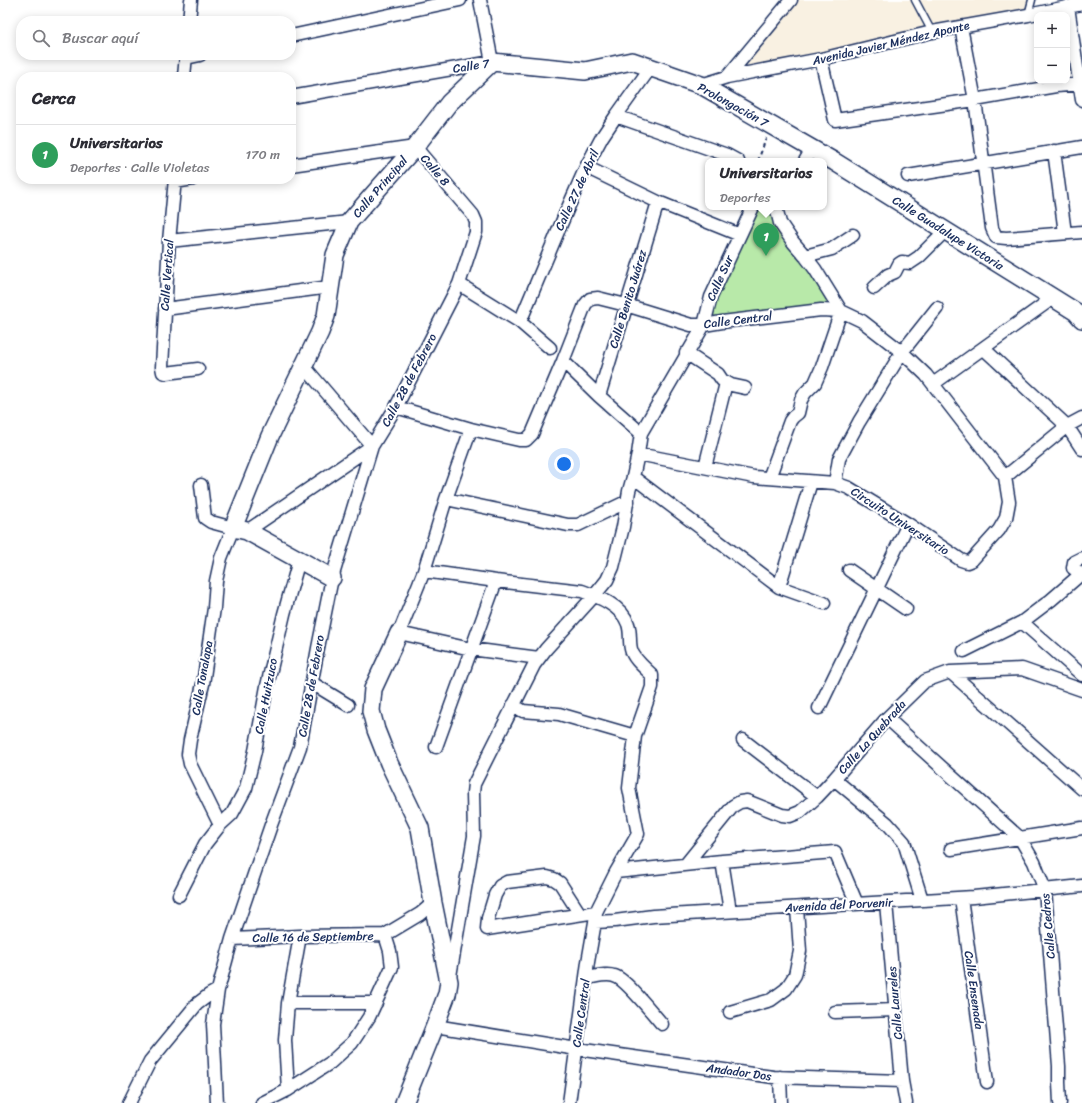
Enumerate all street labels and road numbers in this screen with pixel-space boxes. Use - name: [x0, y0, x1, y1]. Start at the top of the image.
- street label: Avenida Javier Méndez Aponte: [809, 14, 972, 72]
- street label: Calle 7: [451, 52, 492, 80]
- street label: Prolongación 7: [693, 76, 774, 134]
- street label: Calle 27 de Abril: [548, 145, 606, 234]
- street label: Calle 8: [415, 149, 455, 191]
- street label: Calle Principal: [347, 150, 414, 223]
- street label: Calle Guadalupe Victoria: [888, 190, 1009, 277]
- street label: Calle Vertical: [154, 238, 181, 311]
- street label: Calle Benito Juárez: [603, 247, 654, 351]
- street label: Calle Sur: [700, 250, 740, 305]
- street label: Calle Central: [702, 305, 774, 335]
- street label: Calle 28 de Febrero: [375, 329, 443, 431]
- street label: Circuito Universitario: [846, 481, 954, 561]
- street label: Calle 28 de Febrero: [291, 633, 331, 739]
- street label: Calle Tonalapa: [185, 639, 219, 717]
- street label: Calle Huitzuco: [248, 656, 284, 736]
- street label: Calle La Quebrada: [832, 694, 912, 780]
- street label: Avenida del Porvenir: [783, 891, 895, 919]
- street label: Calle Cedros: [1034, 892, 1062, 960]
- street label: Calle 16 de Septiembre: [252, 925, 374, 949]
- street label: Calle Ensenada: [958, 949, 991, 1032]
- street label: Calle Laureles: [881, 965, 909, 1041]
- street label: Calle Central: [565, 977, 597, 1049]
- street label: Andador Dos: [704, 1056, 774, 1088]

